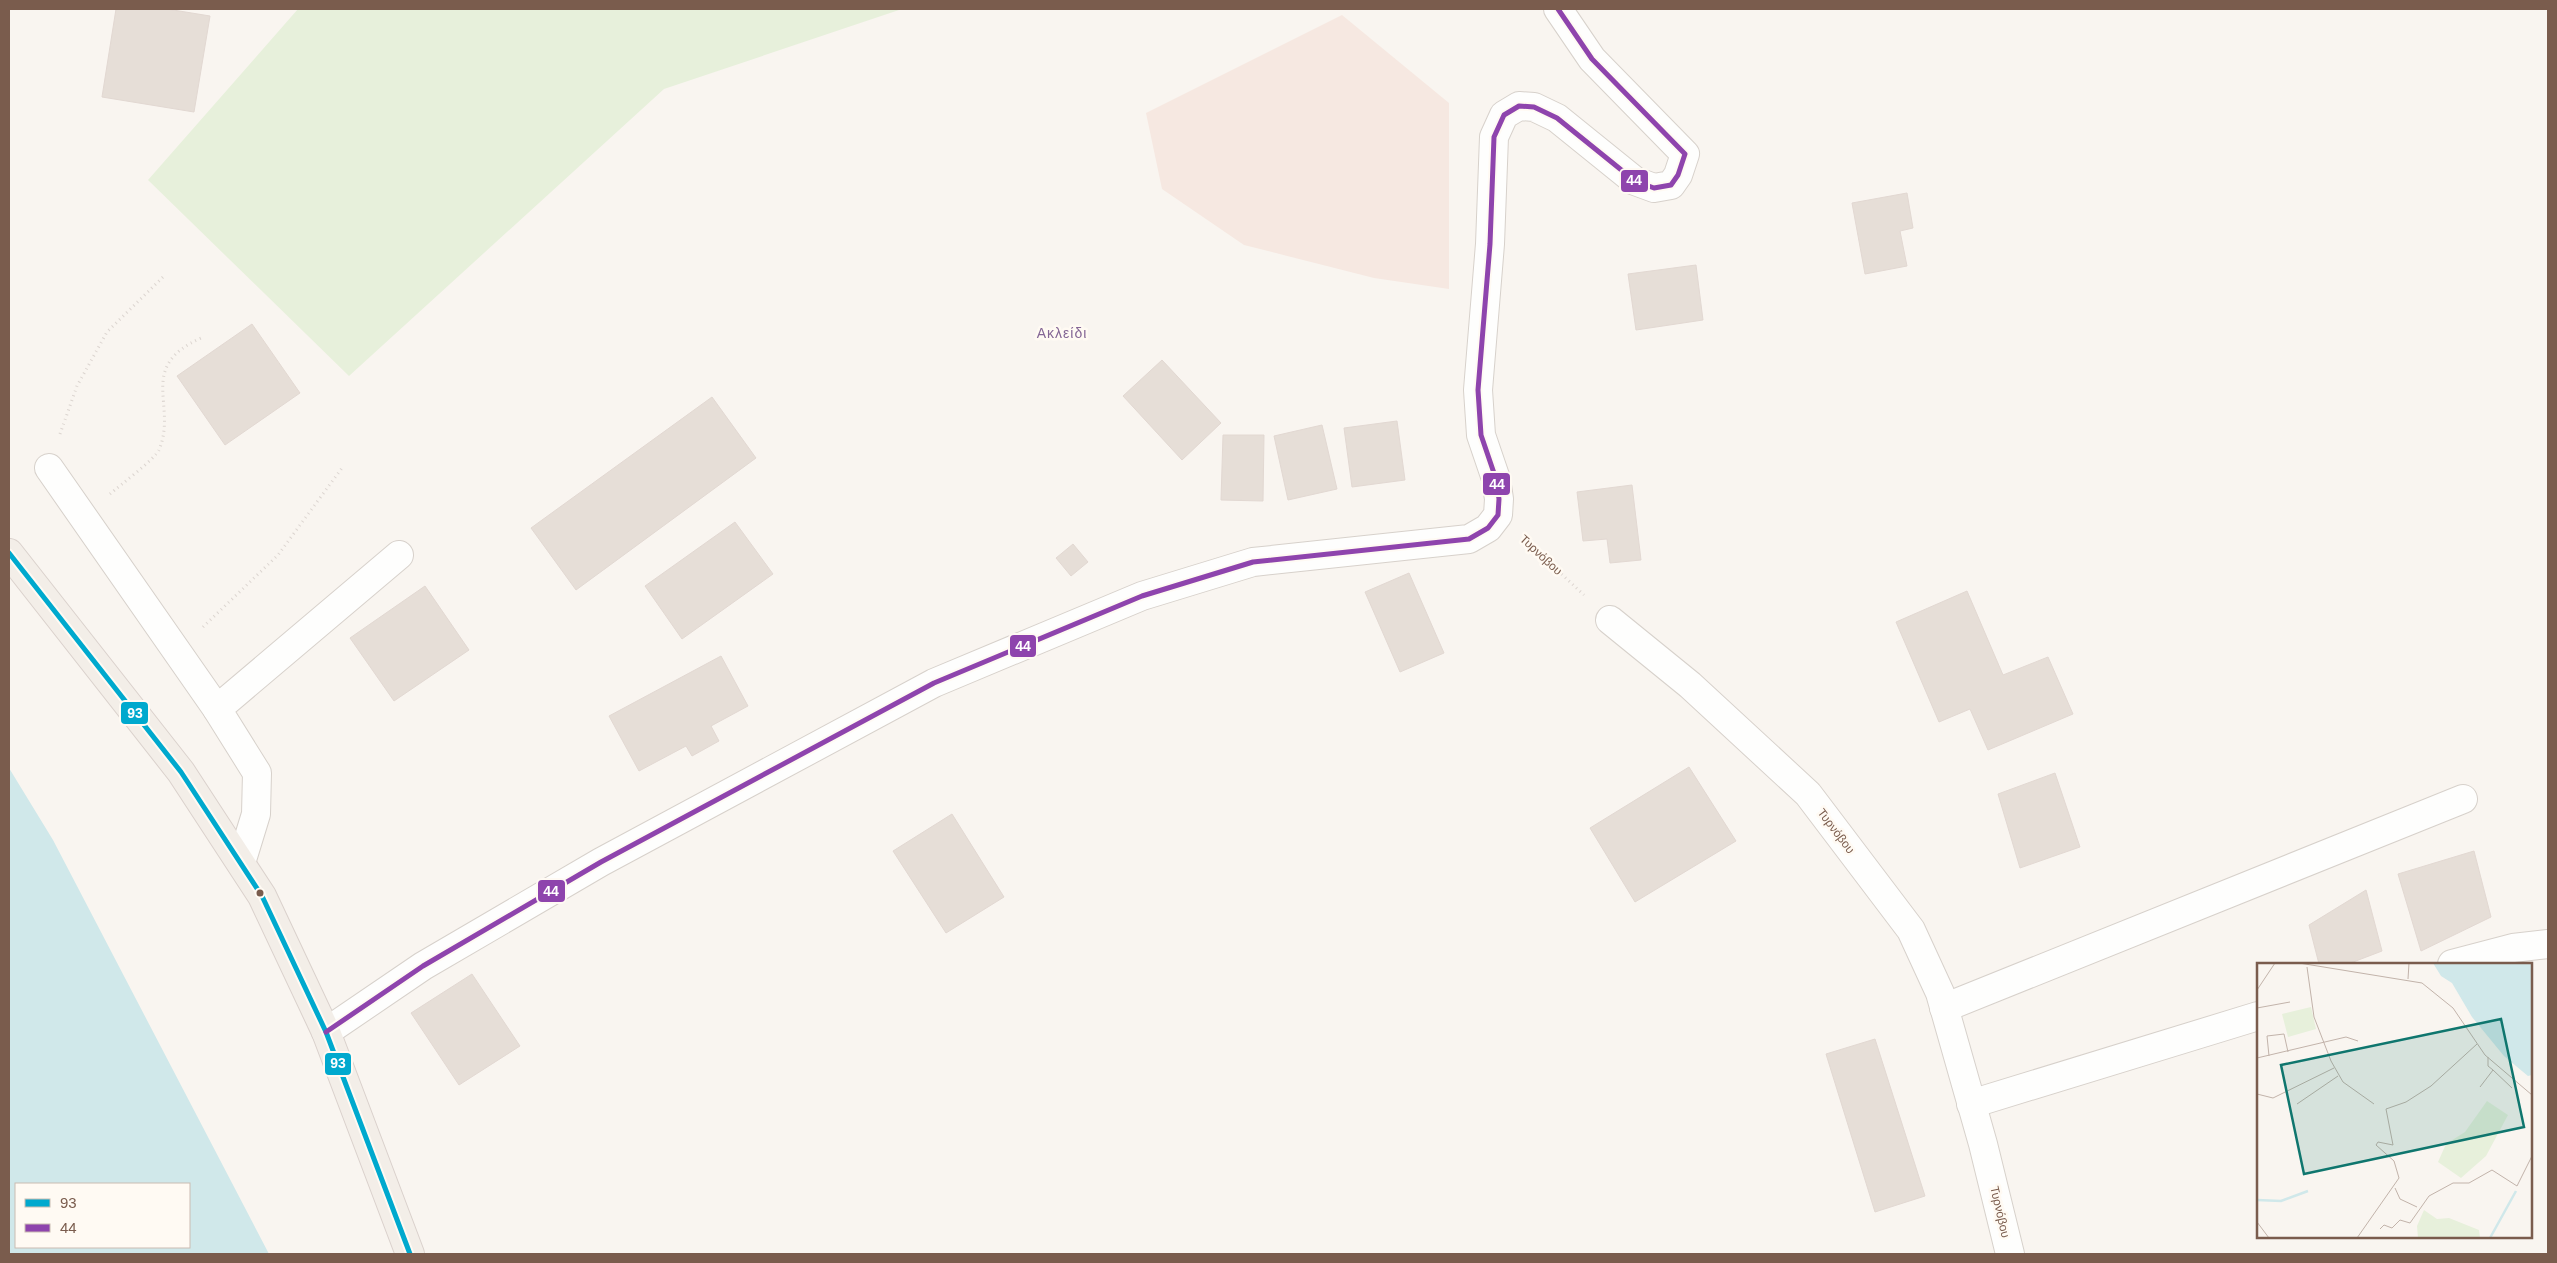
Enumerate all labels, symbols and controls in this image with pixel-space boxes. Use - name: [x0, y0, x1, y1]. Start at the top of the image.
- line badge: 44: [1620, 169, 1649, 193]
- text: 44: [1626, 172, 1642, 188]
- district label: Ακλείδι: [1037, 325, 1087, 341]
- line badge: 44: [1482, 472, 1511, 496]
- text: 44: [1489, 476, 1505, 492]
- street label: Τυρνόβου: [1517, 532, 1565, 578]
- line badge: 44: [1009, 634, 1037, 658]
- text: 44: [1015, 638, 1031, 654]
- line badge: 93: [120, 701, 149, 725]
- text: 93: [127, 705, 143, 721]
- street label: Τυρνόβου: [1815, 806, 1857, 856]
- line badge: 44: [537, 879, 566, 903]
- text: 44: [543, 883, 559, 899]
- unlabelled marker: [255, 888, 265, 898]
- inset map: [2257, 963, 2532, 1238]
- line badge: 93: [324, 1052, 352, 1076]
- text: 93: [330, 1055, 346, 1071]
- legend: [15, 1183, 190, 1248]
- street label: Τυρνόβου: [1987, 1185, 2013, 1239]
- text: 93: [60, 1194, 77, 1211]
- text: 44: [60, 1219, 77, 1236]

